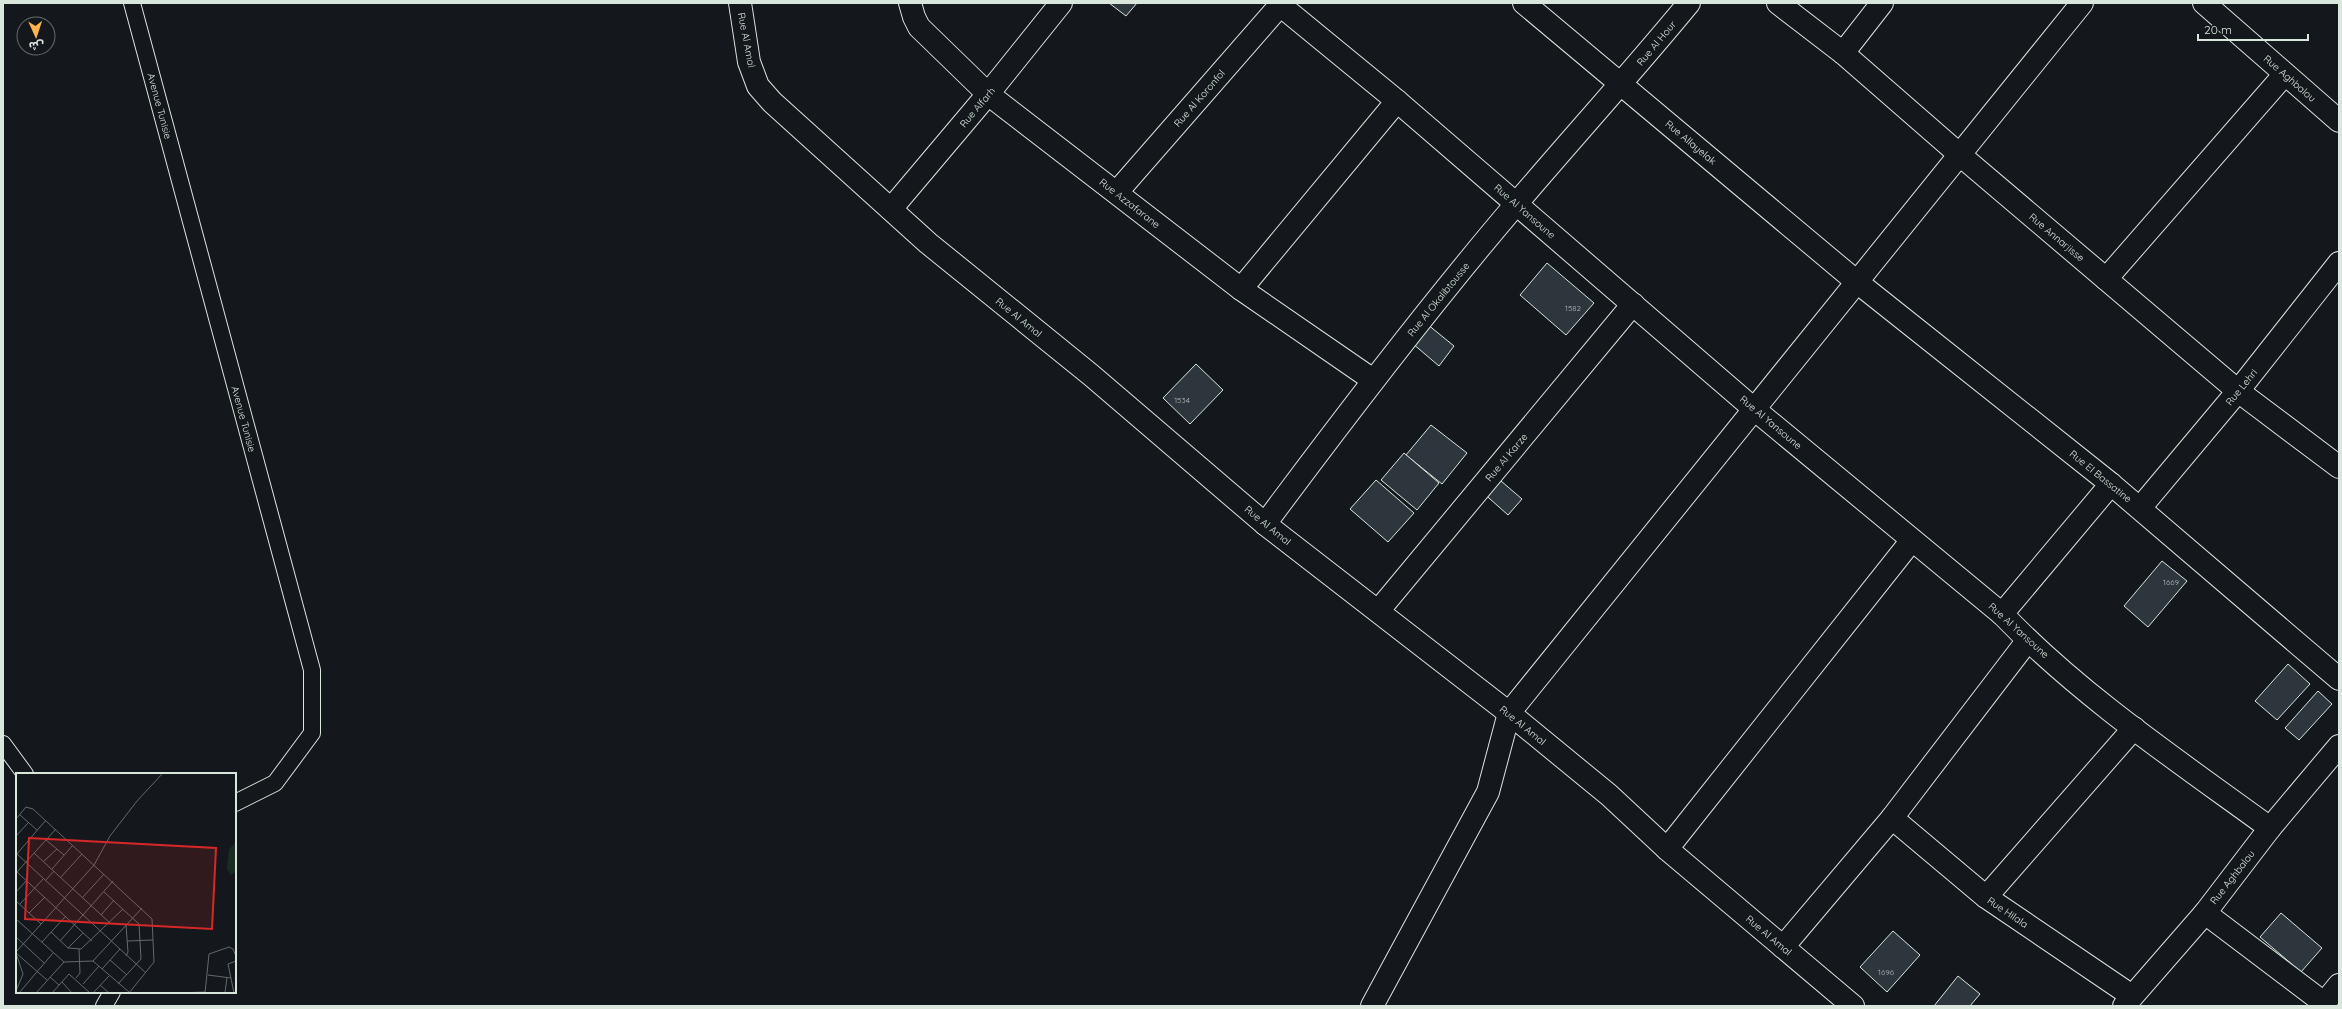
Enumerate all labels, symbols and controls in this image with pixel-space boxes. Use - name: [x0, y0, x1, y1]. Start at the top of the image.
- street label: Rue Al Amal: [735, 11, 758, 69]
- north arrow: [16, 16, 56, 56]
- scale bar: [2198, 16, 2308, 42]
- street label: Rue Al Hour: [1634, 18, 1679, 69]
- text: 20 m: [2204, 22, 2232, 37]
- text: ش: [29, 39, 44, 53]
- street label: Rue Aghbalou: [2261, 52, 2319, 105]
- street label: Rue Al Koronfol: [1171, 67, 1228, 130]
- street label: Avenue Tunisie: [144, 72, 175, 141]
- street label: Rue Alfarh: [957, 85, 998, 130]
- street label: Rue Allayelak: [1662, 117, 1719, 168]
- street label: Rue Azzafarane: [1097, 176, 1163, 231]
- street label: Rue Al Yansoune: [1491, 181, 1558, 242]
- street label: Rue Annarjisse: [2026, 210, 2087, 265]
- street label: Rue Al Okalibtousse: [1404, 259, 1473, 339]
- street label: Rue Al Amal: [993, 295, 1045, 340]
- house number: 1582: [1565, 303, 1582, 313]
- street label: Rue Lehri: [2223, 366, 2260, 408]
- street label: Avenue Tunisie: [228, 385, 259, 454]
- street label: Rue Al Yansoune: [1737, 393, 1805, 452]
- house number: 1534: [1174, 395, 1190, 405]
- street label: Rue Al Karze: [1482, 430, 1531, 484]
- street label: Rue El Bassatine: [2067, 447, 2135, 506]
- street label: Rue Al Amal: [1242, 503, 1294, 548]
- house number: 1669: [2163, 577, 2180, 587]
- street label: Rue Al Yansoune: [1986, 600, 2052, 661]
- street label: Rue Al Amal: [1497, 703, 1549, 748]
- inset map: [16, 773, 236, 993]
- street label: Rue Aghbalou: [2207, 848, 2258, 907]
- street label: Rue Hilala: [1985, 894, 2031, 931]
- street label: Rue Al Amal: [1743, 912, 1794, 958]
- house number: 1696: [1878, 967, 1895, 977]

